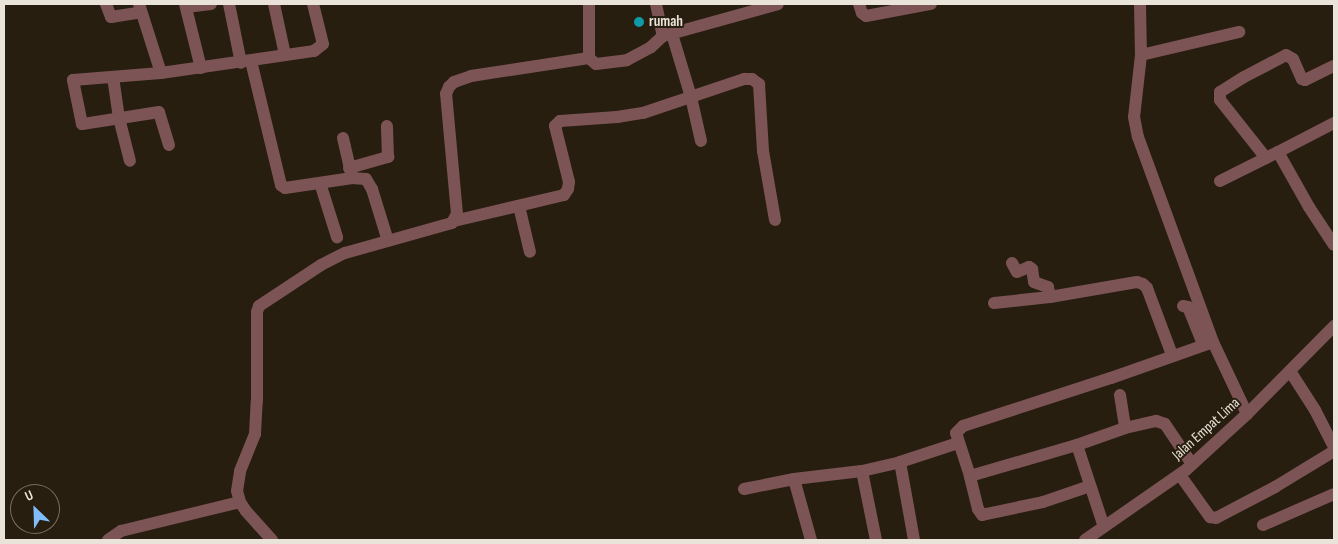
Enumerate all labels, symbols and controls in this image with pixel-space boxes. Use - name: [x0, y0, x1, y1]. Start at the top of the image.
- place label: rumah: [649, 13, 683, 31]
- marker: rumah: [633, 16, 645, 28]
- street label: Jalan Empat Lima: [1169, 394, 1243, 464]
- north arrow: [10, 484, 60, 534]
- text: U: [22, 487, 36, 505]

